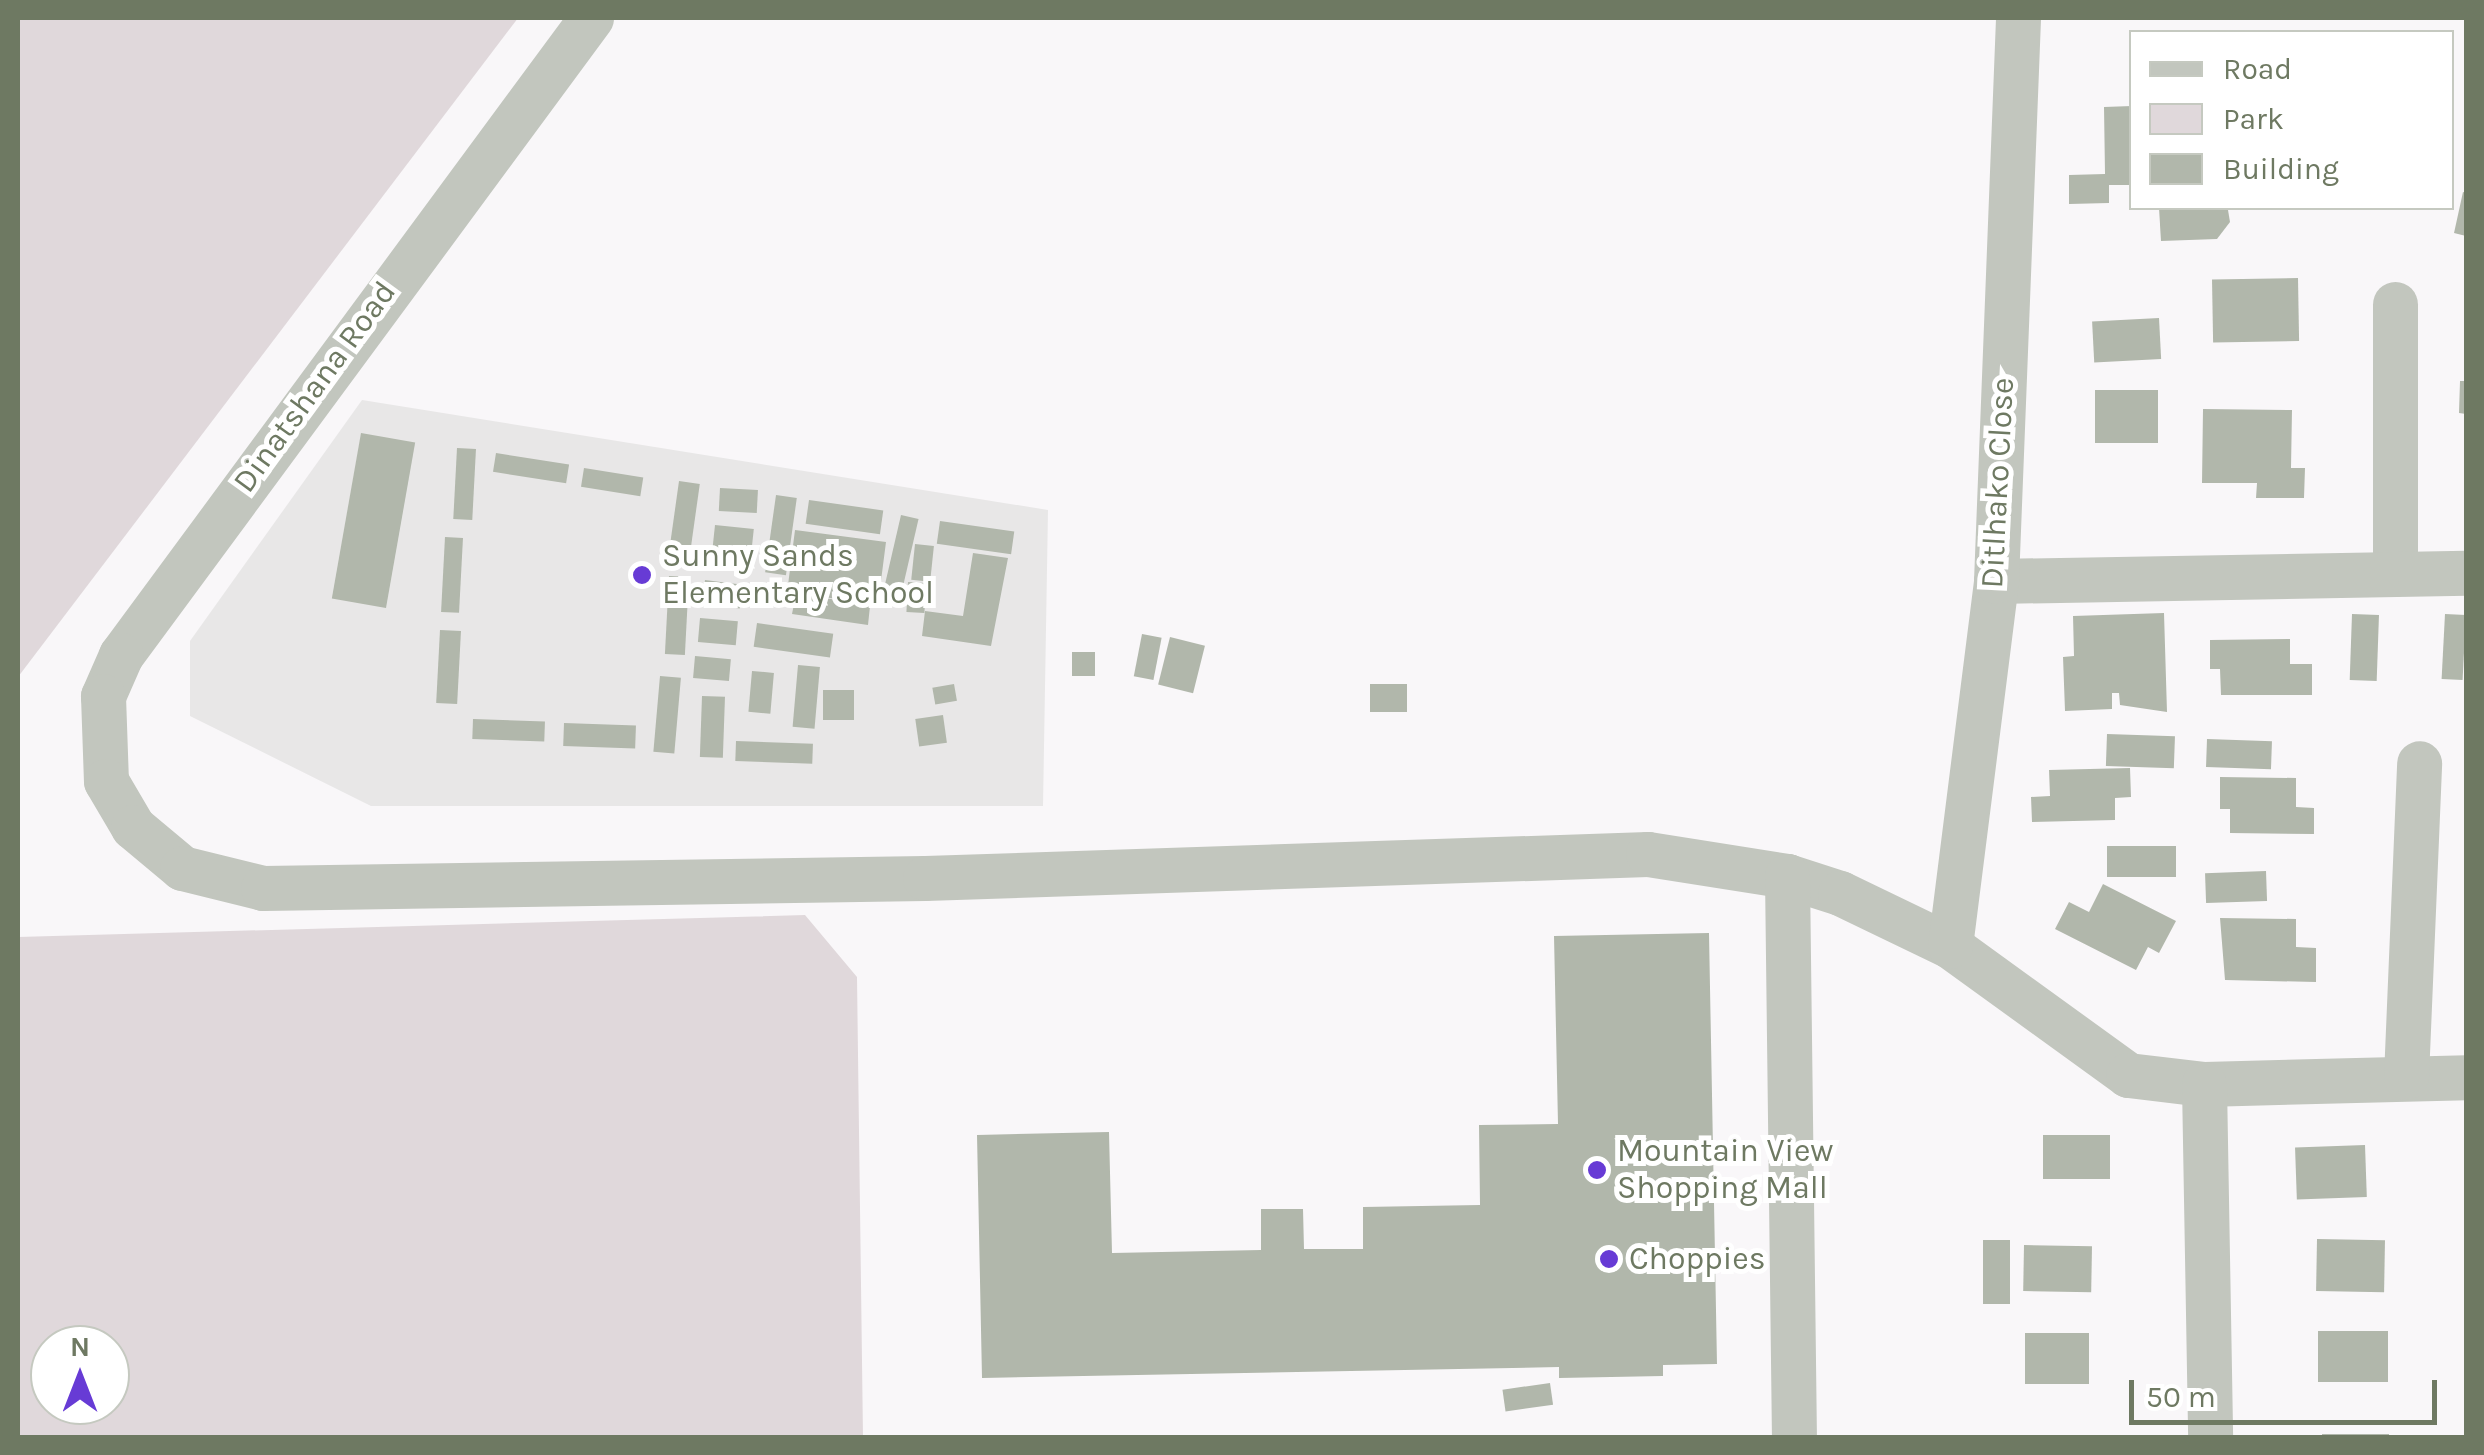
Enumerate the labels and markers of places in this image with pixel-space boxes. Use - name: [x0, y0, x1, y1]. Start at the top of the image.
- place label: Sunny Sands Elementary School: [662, 538, 934, 613]
- marker: Sunny Sands Elementary School: [631, 564, 653, 586]
- place label: Mountain View Shopping Mall: [1617, 1133, 1834, 1208]
- marker: Mountain View Shopping Mall: [1586, 1159, 1608, 1181]
- place label: Choppies: [1629, 1240, 1766, 1278]
- marker: Choppies: [1598, 1248, 1620, 1270]

